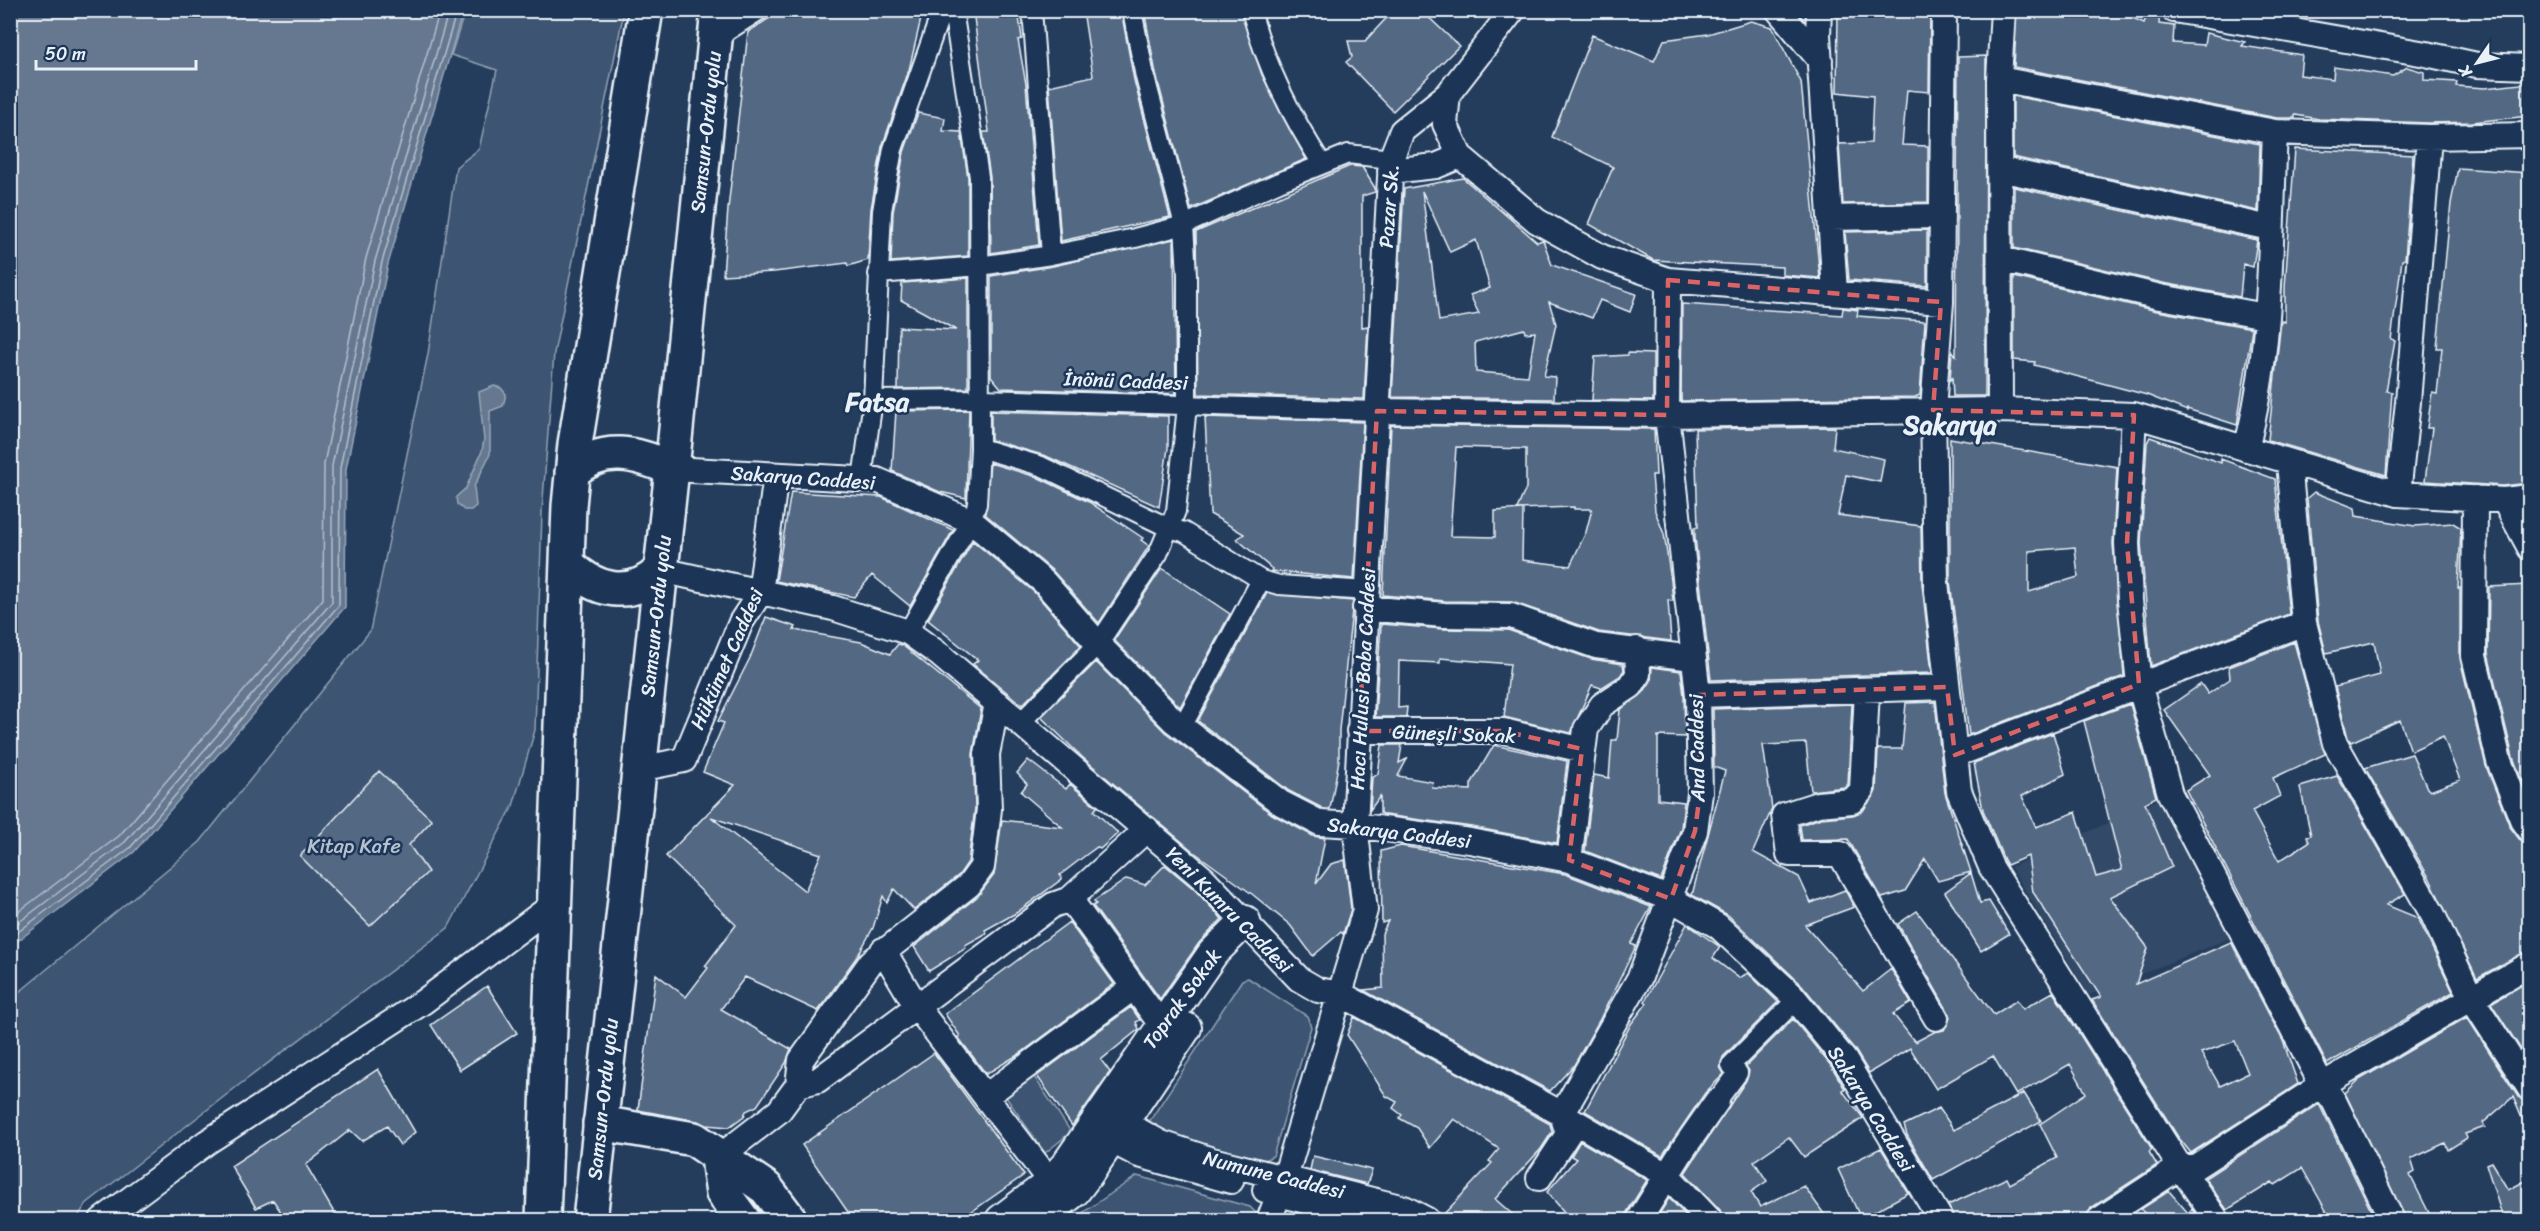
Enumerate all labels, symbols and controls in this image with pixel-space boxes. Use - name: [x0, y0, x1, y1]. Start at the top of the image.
- scale bar: [36, 33, 196, 71]
- north arrow: [2447, 33, 2507, 93]
- text: 50 m: [45, 38, 86, 70]
- street label: Samsun-Ordu yolu: [680, 49, 732, 215]
- text: K: [2450, 58, 2480, 84]
- street label: Pazar Sk.: [1369, 163, 1409, 249]
- street label: İnönü Caddesi: [1062, 361, 1189, 401]
- district label: Fatsa: [844, 379, 910, 425]
- district label: Sakarya: [1902, 402, 1998, 448]
- street label: Sakarya Caddesi: [730, 456, 877, 501]
- street label: Samsun-Ordu yolu: [630, 533, 682, 699]
- street label: Hacı Hulusi Baba Caddesi: [1340, 566, 1386, 791]
- street label: Hükümet Caddesi: [680, 581, 775, 736]
- street label: And Caddesi: [1679, 693, 1715, 803]
- street label: Güneşli Sokak: [1392, 714, 1517, 754]
- street label: Sakarya Caddesi: [1325, 807, 1473, 859]
- park label: Kitap Kafe: [307, 829, 401, 864]
- street label: Yeni Kumru Caddesi: [1157, 838, 1302, 983]
- street label: Toprak Sokak: [1133, 941, 1231, 1057]
- street label: Samsun-Ordu yolu: [577, 1016, 629, 1182]
- street label: Sakarya Caddesi: [1818, 1038, 1924, 1180]
- street label: Numune Caddesi: [1199, 1140, 1349, 1210]

